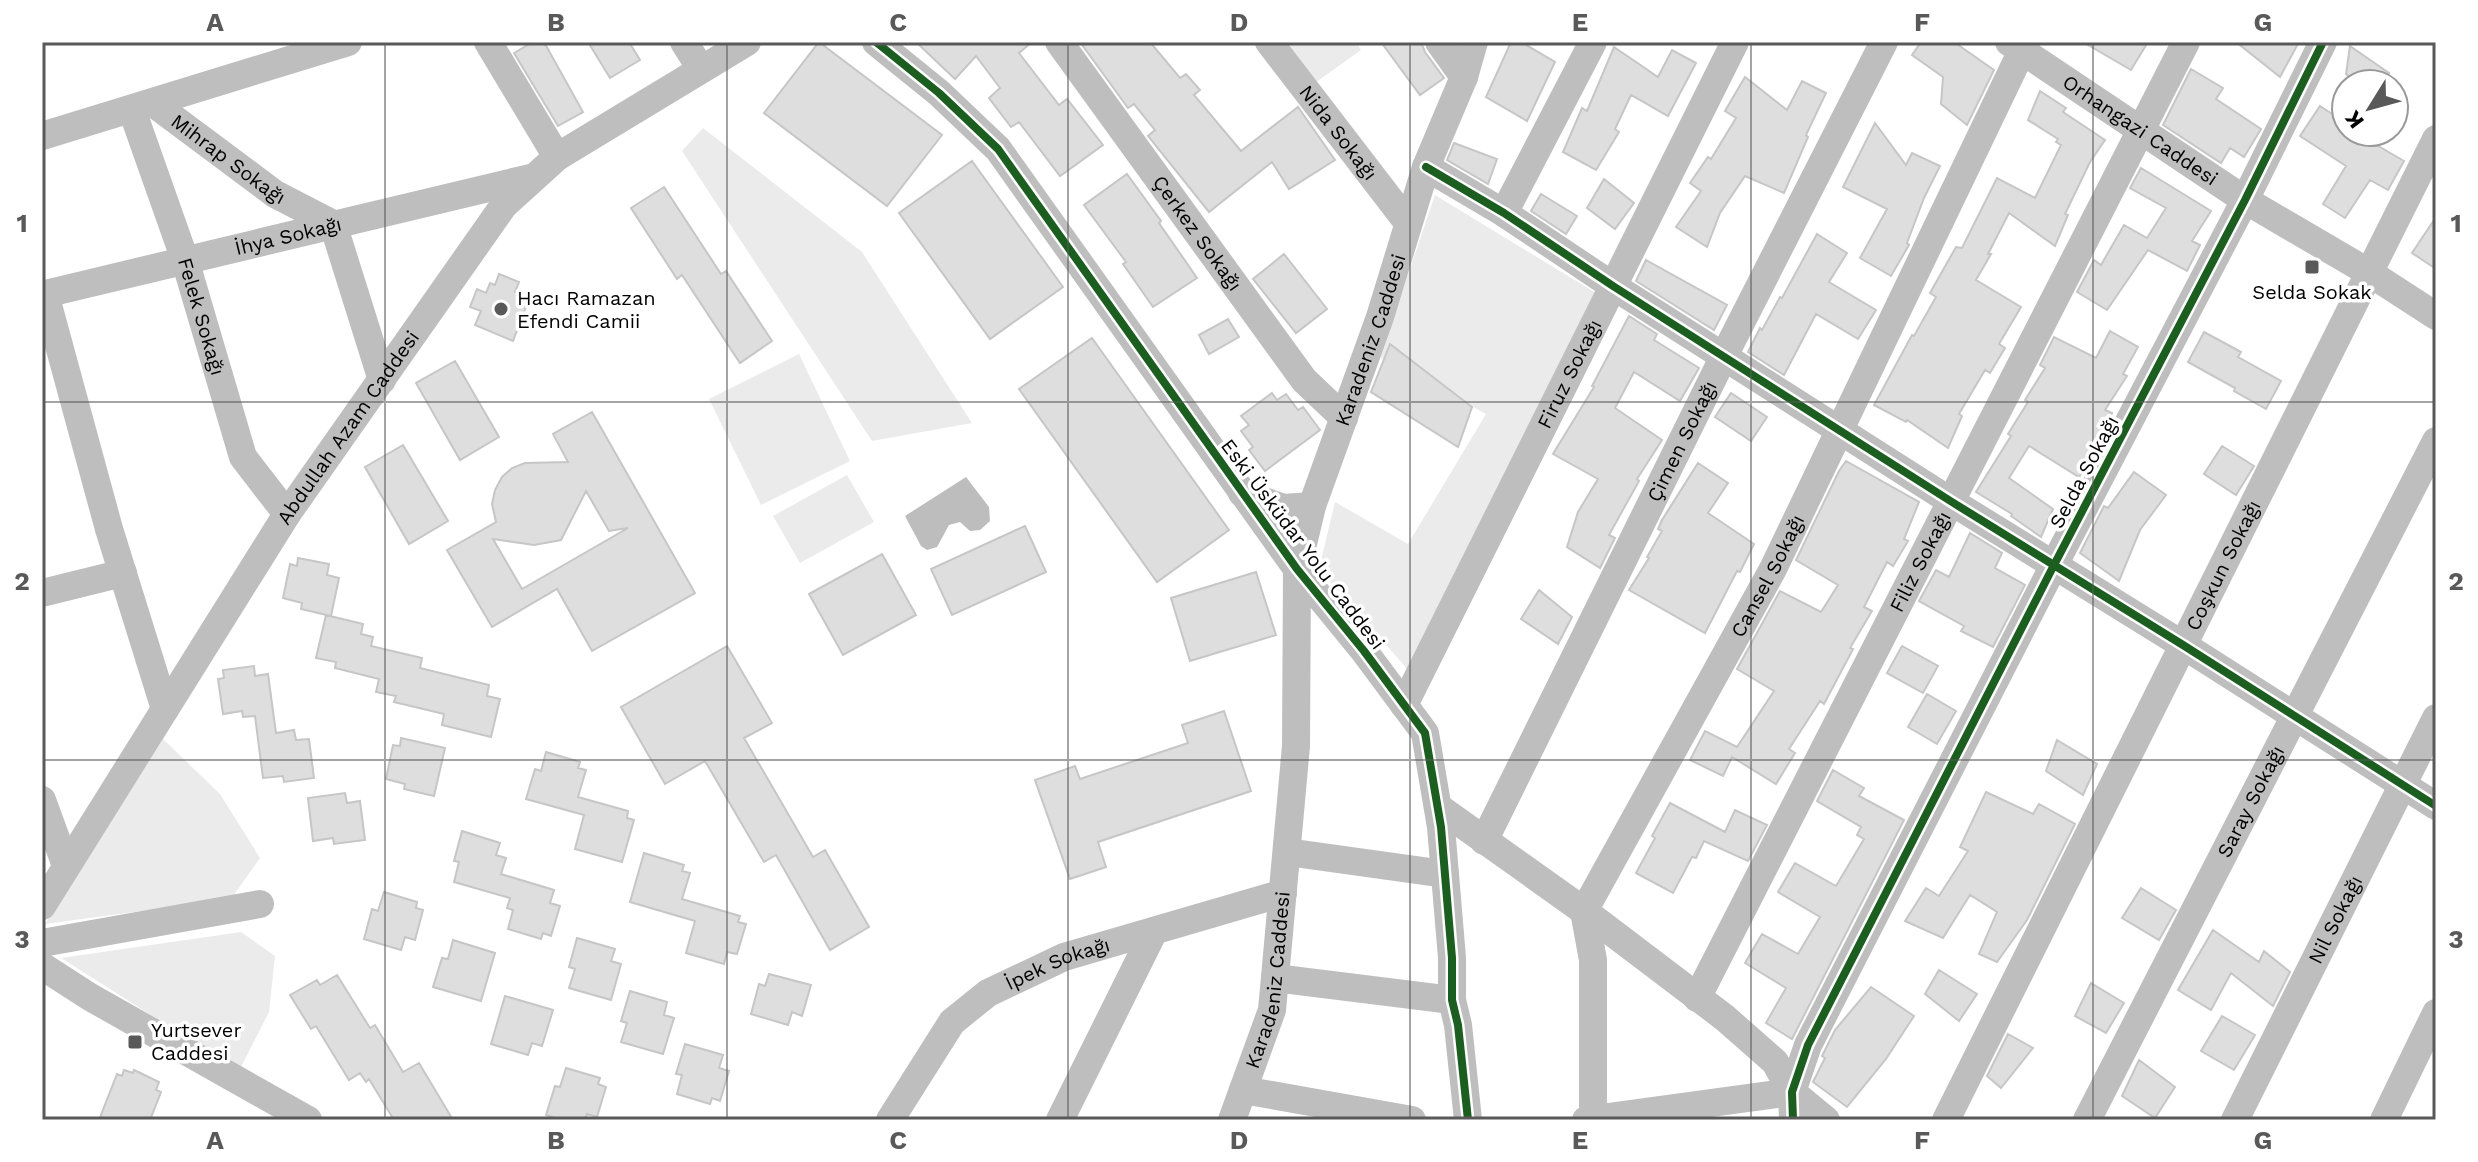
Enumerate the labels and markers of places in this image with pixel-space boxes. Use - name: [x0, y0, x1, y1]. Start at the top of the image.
- marker: Selda Sokak: [2303, 258, 2321, 276]
- place label: Selda Sokak: [2252, 280, 2372, 304]
- place label: Hacı Ramazan Efendi Camii: [517, 286, 656, 333]
- marker: Hacı Ramazan Efendi Camii: [492, 300, 510, 318]
- place label: Yurtsever Caddesi: [151, 1018, 242, 1065]
- marker: Yurtsever Caddesi: [126, 1033, 144, 1051]

